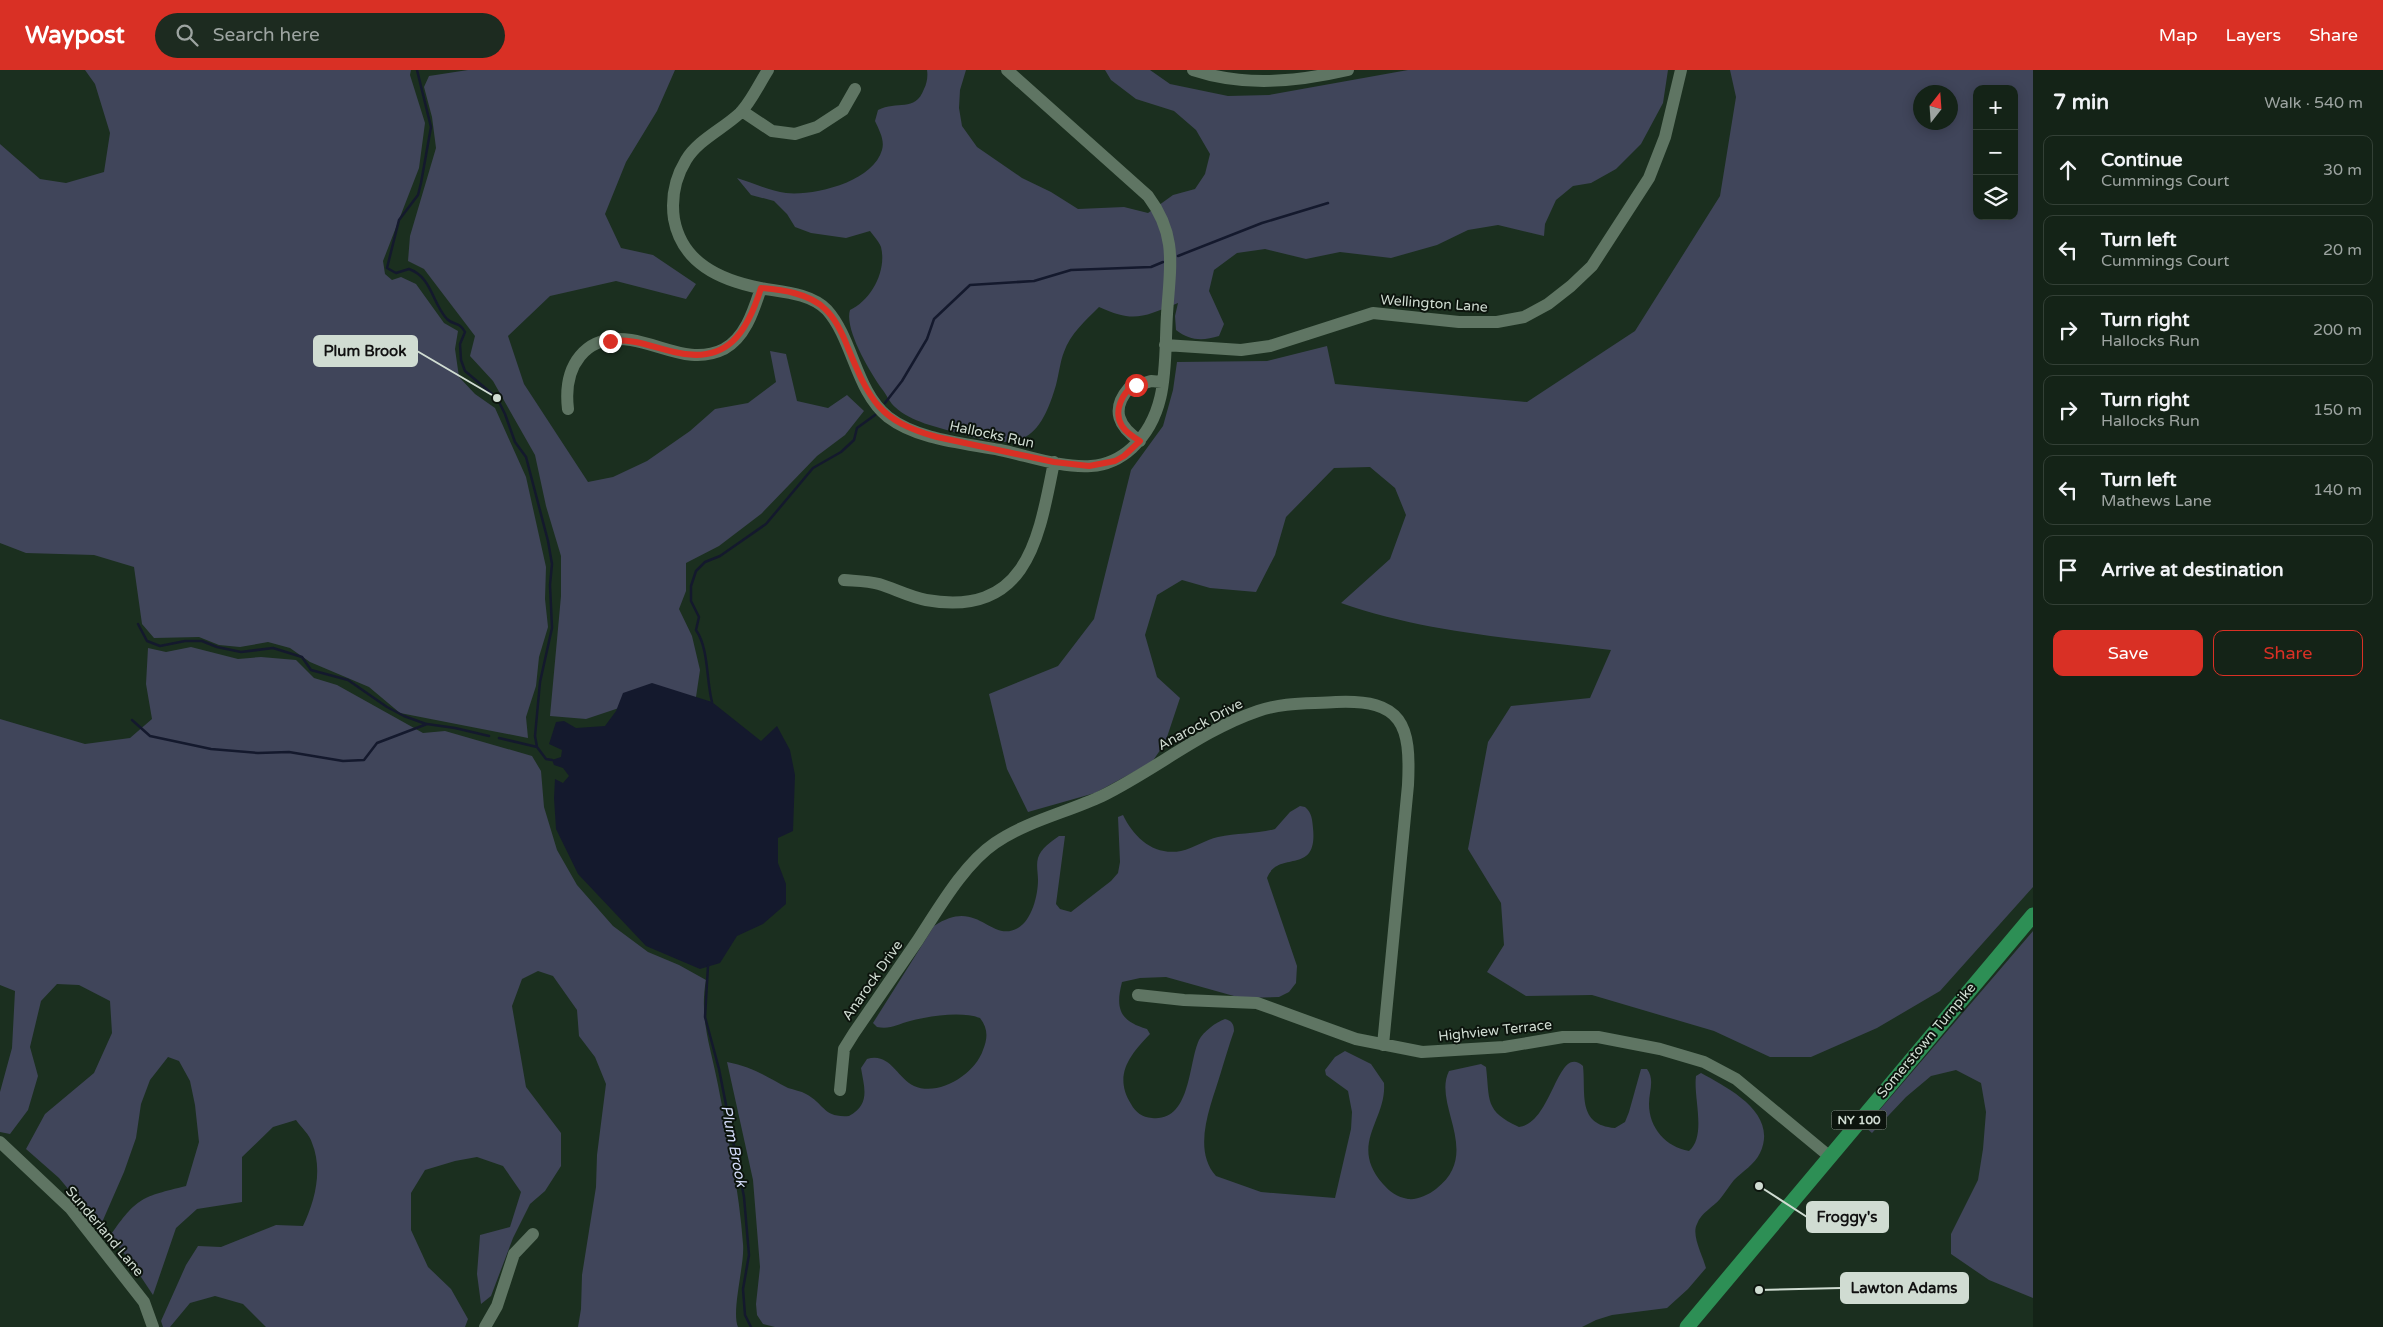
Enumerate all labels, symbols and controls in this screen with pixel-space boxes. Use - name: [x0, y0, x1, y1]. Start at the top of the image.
- search box: [155, 13, 505, 58]
- text: Waypost: [25, 21, 125, 50]
- icon: search: [173, 21, 201, 49]
- text: Search here: [213, 24, 320, 46]
- text: Map: [2159, 24, 2198, 46]
- text: Layers: [2226, 24, 2281, 46]
- text: Share: [2309, 24, 2358, 46]
- north arrow: [1913, 85, 1958, 130]
- map controls: [1973, 85, 2018, 220]
- button: +: [1973, 85, 2018, 130]
- text: 7 min: [2053, 90, 2109, 115]
- text: Walk · 540 m: [2264, 93, 2363, 113]
- button: −: [1973, 130, 2018, 175]
- text: Continue: [2101, 149, 2183, 171]
- icon: ahead: [2054, 156, 2082, 184]
- text: 30 m: [2323, 160, 2362, 180]
- text: Cummings Court: [2101, 171, 2229, 191]
- button: layers: [1973, 175, 2018, 220]
- text: Turn left: [2101, 229, 2177, 251]
- icon: left: [2054, 236, 2082, 264]
- text: 20 m: [2323, 240, 2362, 260]
- text: Cummings Court: [2101, 251, 2229, 271]
- street label: Wellington Lane: [1380, 291, 1488, 316]
- text: Turn right: [2101, 309, 2189, 331]
- icon: right: [2054, 316, 2082, 344]
- text: 200 m: [2313, 320, 2362, 340]
- route end: [599, 330, 622, 353]
- text: Hallocks Run: [2101, 331, 2200, 351]
- callout: Plum Brook: [314, 336, 417, 366]
- text: Plum Brook: [324, 342, 406, 360]
- route start: [1125, 374, 1148, 397]
- text: Turn right: [2101, 389, 2189, 411]
- icon: right: [2054, 396, 2082, 424]
- text: 150 m: [2313, 400, 2362, 420]
- text: Hallocks Run: [2101, 411, 2200, 431]
- street label: Hallocks Run: [948, 417, 1036, 452]
- text: Turn left: [2101, 469, 2177, 491]
- icon: left: [2054, 476, 2082, 504]
- text: 140 m: [2313, 480, 2362, 500]
- text: Mathews Lane: [2101, 491, 2212, 511]
- icon: arrive: [2054, 556, 2082, 584]
- text: Arrive at destination: [2101, 559, 2284, 581]
- button: Save: [2053, 630, 2203, 676]
- button: Share: [2213, 630, 2363, 676]
- street label: Anarock Drive: [1155, 695, 1246, 754]
- street label: Anarock Drive: [839, 937, 906, 1024]
- street label: Somerstown Turnpike: [1873, 979, 1979, 1101]
- street label: Highview Terrace: [1437, 1016, 1553, 1045]
- water label: Plum Brook: [717, 1104, 751, 1190]
- road number: NY 100: [1832, 1110, 1886, 1130]
- street label: Sunderland Lane: [62, 1183, 147, 1280]
- callout: Froggy's: [1807, 1202, 1888, 1232]
- text: Froggy's: [1817, 1208, 1877, 1227]
- callout: Lawton Adams: [1841, 1273, 1968, 1303]
- text: Lawton Adams: [1851, 1279, 1957, 1297]

